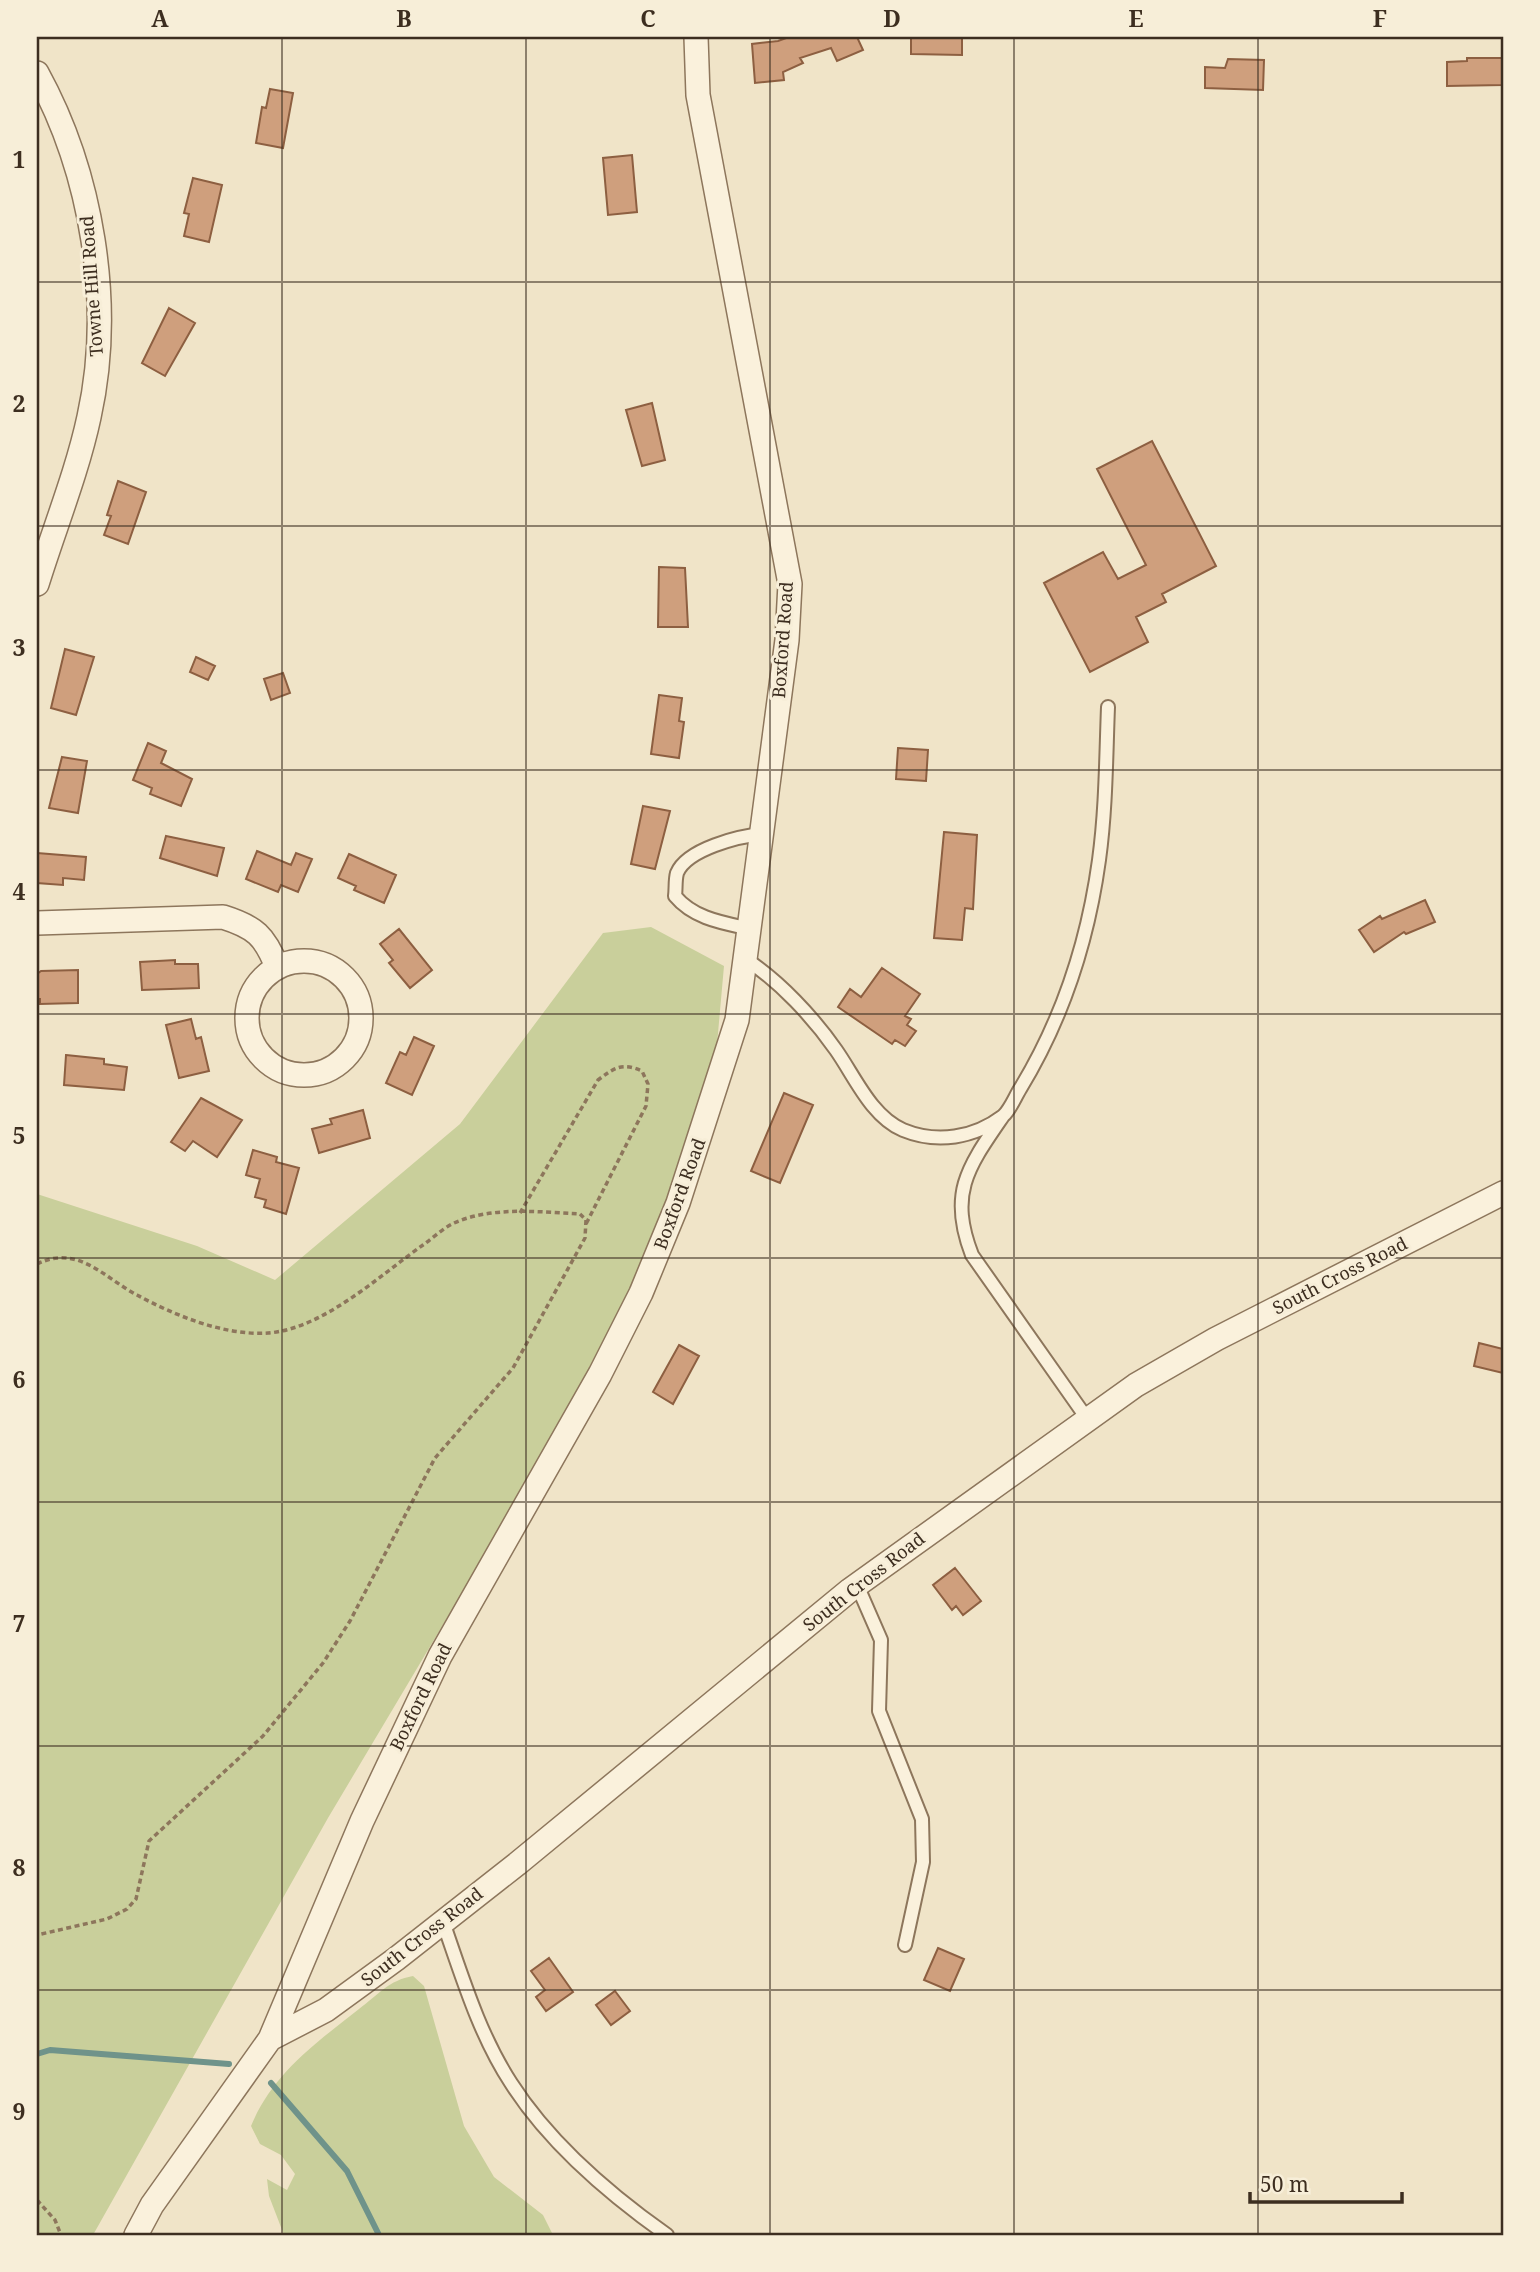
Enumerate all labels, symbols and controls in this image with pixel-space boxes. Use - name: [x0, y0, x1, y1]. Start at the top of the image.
- text: A: [151, 2, 169, 34]
- text: B: [396, 2, 412, 34]
- text: C: [640, 2, 656, 34]
- text: D: [883, 2, 901, 34]
- text: E: [1128, 2, 1144, 34]
- text: F: [1373, 2, 1387, 34]
- text: 1: [13, 143, 26, 175]
- street label: Towne Hill Road: [74, 215, 108, 357]
- text: 2: [13, 387, 26, 419]
- street label: Boxford Road: [766, 581, 798, 699]
- text: 3: [13, 631, 26, 663]
- text: 4: [13, 875, 26, 907]
- text: 5: [13, 1119, 26, 1151]
- street label: Boxford Road: [648, 1134, 710, 1253]
- street label: South Cross Road: [1268, 1231, 1411, 1319]
- text: 6: [13, 1363, 26, 1395]
- street label: South Cross Road: [798, 1526, 929, 1636]
- text: 7: [13, 1607, 26, 1639]
- street label: Boxford Road: [384, 1639, 457, 1754]
- text: 8: [13, 1851, 26, 1883]
- street label: South Cross Road: [356, 1881, 487, 1991]
- text: 9: [13, 2095, 26, 2127]
- scale bar: [1250, 2160, 1402, 2204]
- text: 50 m: [1260, 2170, 1309, 2198]

